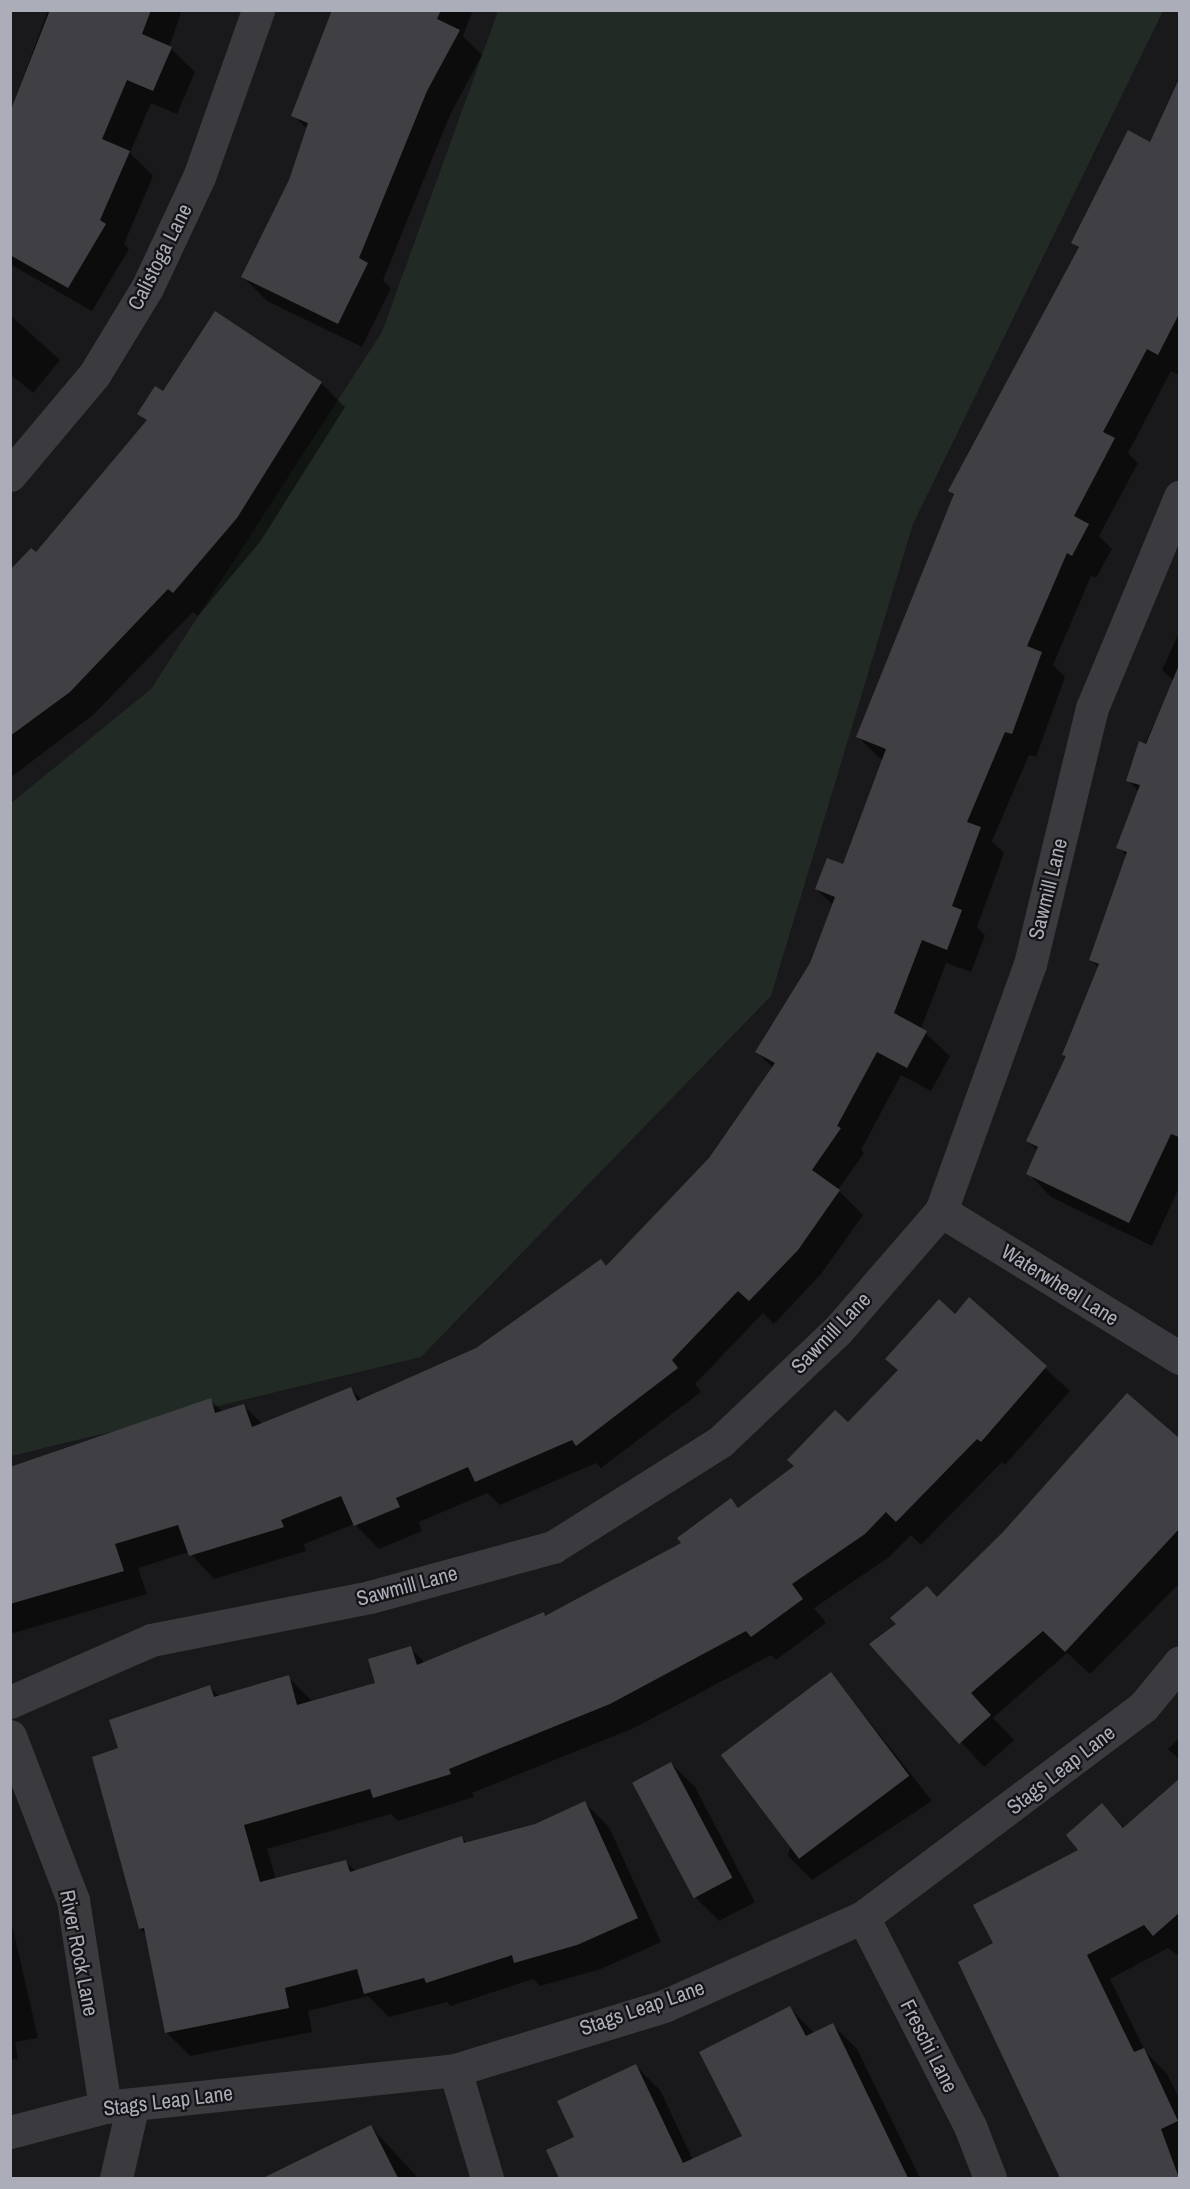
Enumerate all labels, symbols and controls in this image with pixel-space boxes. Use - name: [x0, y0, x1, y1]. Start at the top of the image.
- street label: Calistoga Lane: [122, 200, 198, 314]
- street label: Sawmill Lane: [1023, 836, 1073, 942]
- street label: Waterwheel Lane: [997, 1239, 1123, 1331]
- street label: Sawmill Lane: [786, 1287, 876, 1379]
- street label: Sawmill Lane: [354, 1560, 460, 1612]
- street label: Stags Leap Lane: [1002, 1720, 1120, 1820]
- street label: River Rock Lane: [54, 1888, 104, 2018]
- street label: Stags Leap Lane: [576, 1975, 708, 2041]
- street label: Freschi Lane: [895, 1996, 963, 2096]
- street label: Stags Leap Lane: [102, 2081, 234, 2121]

